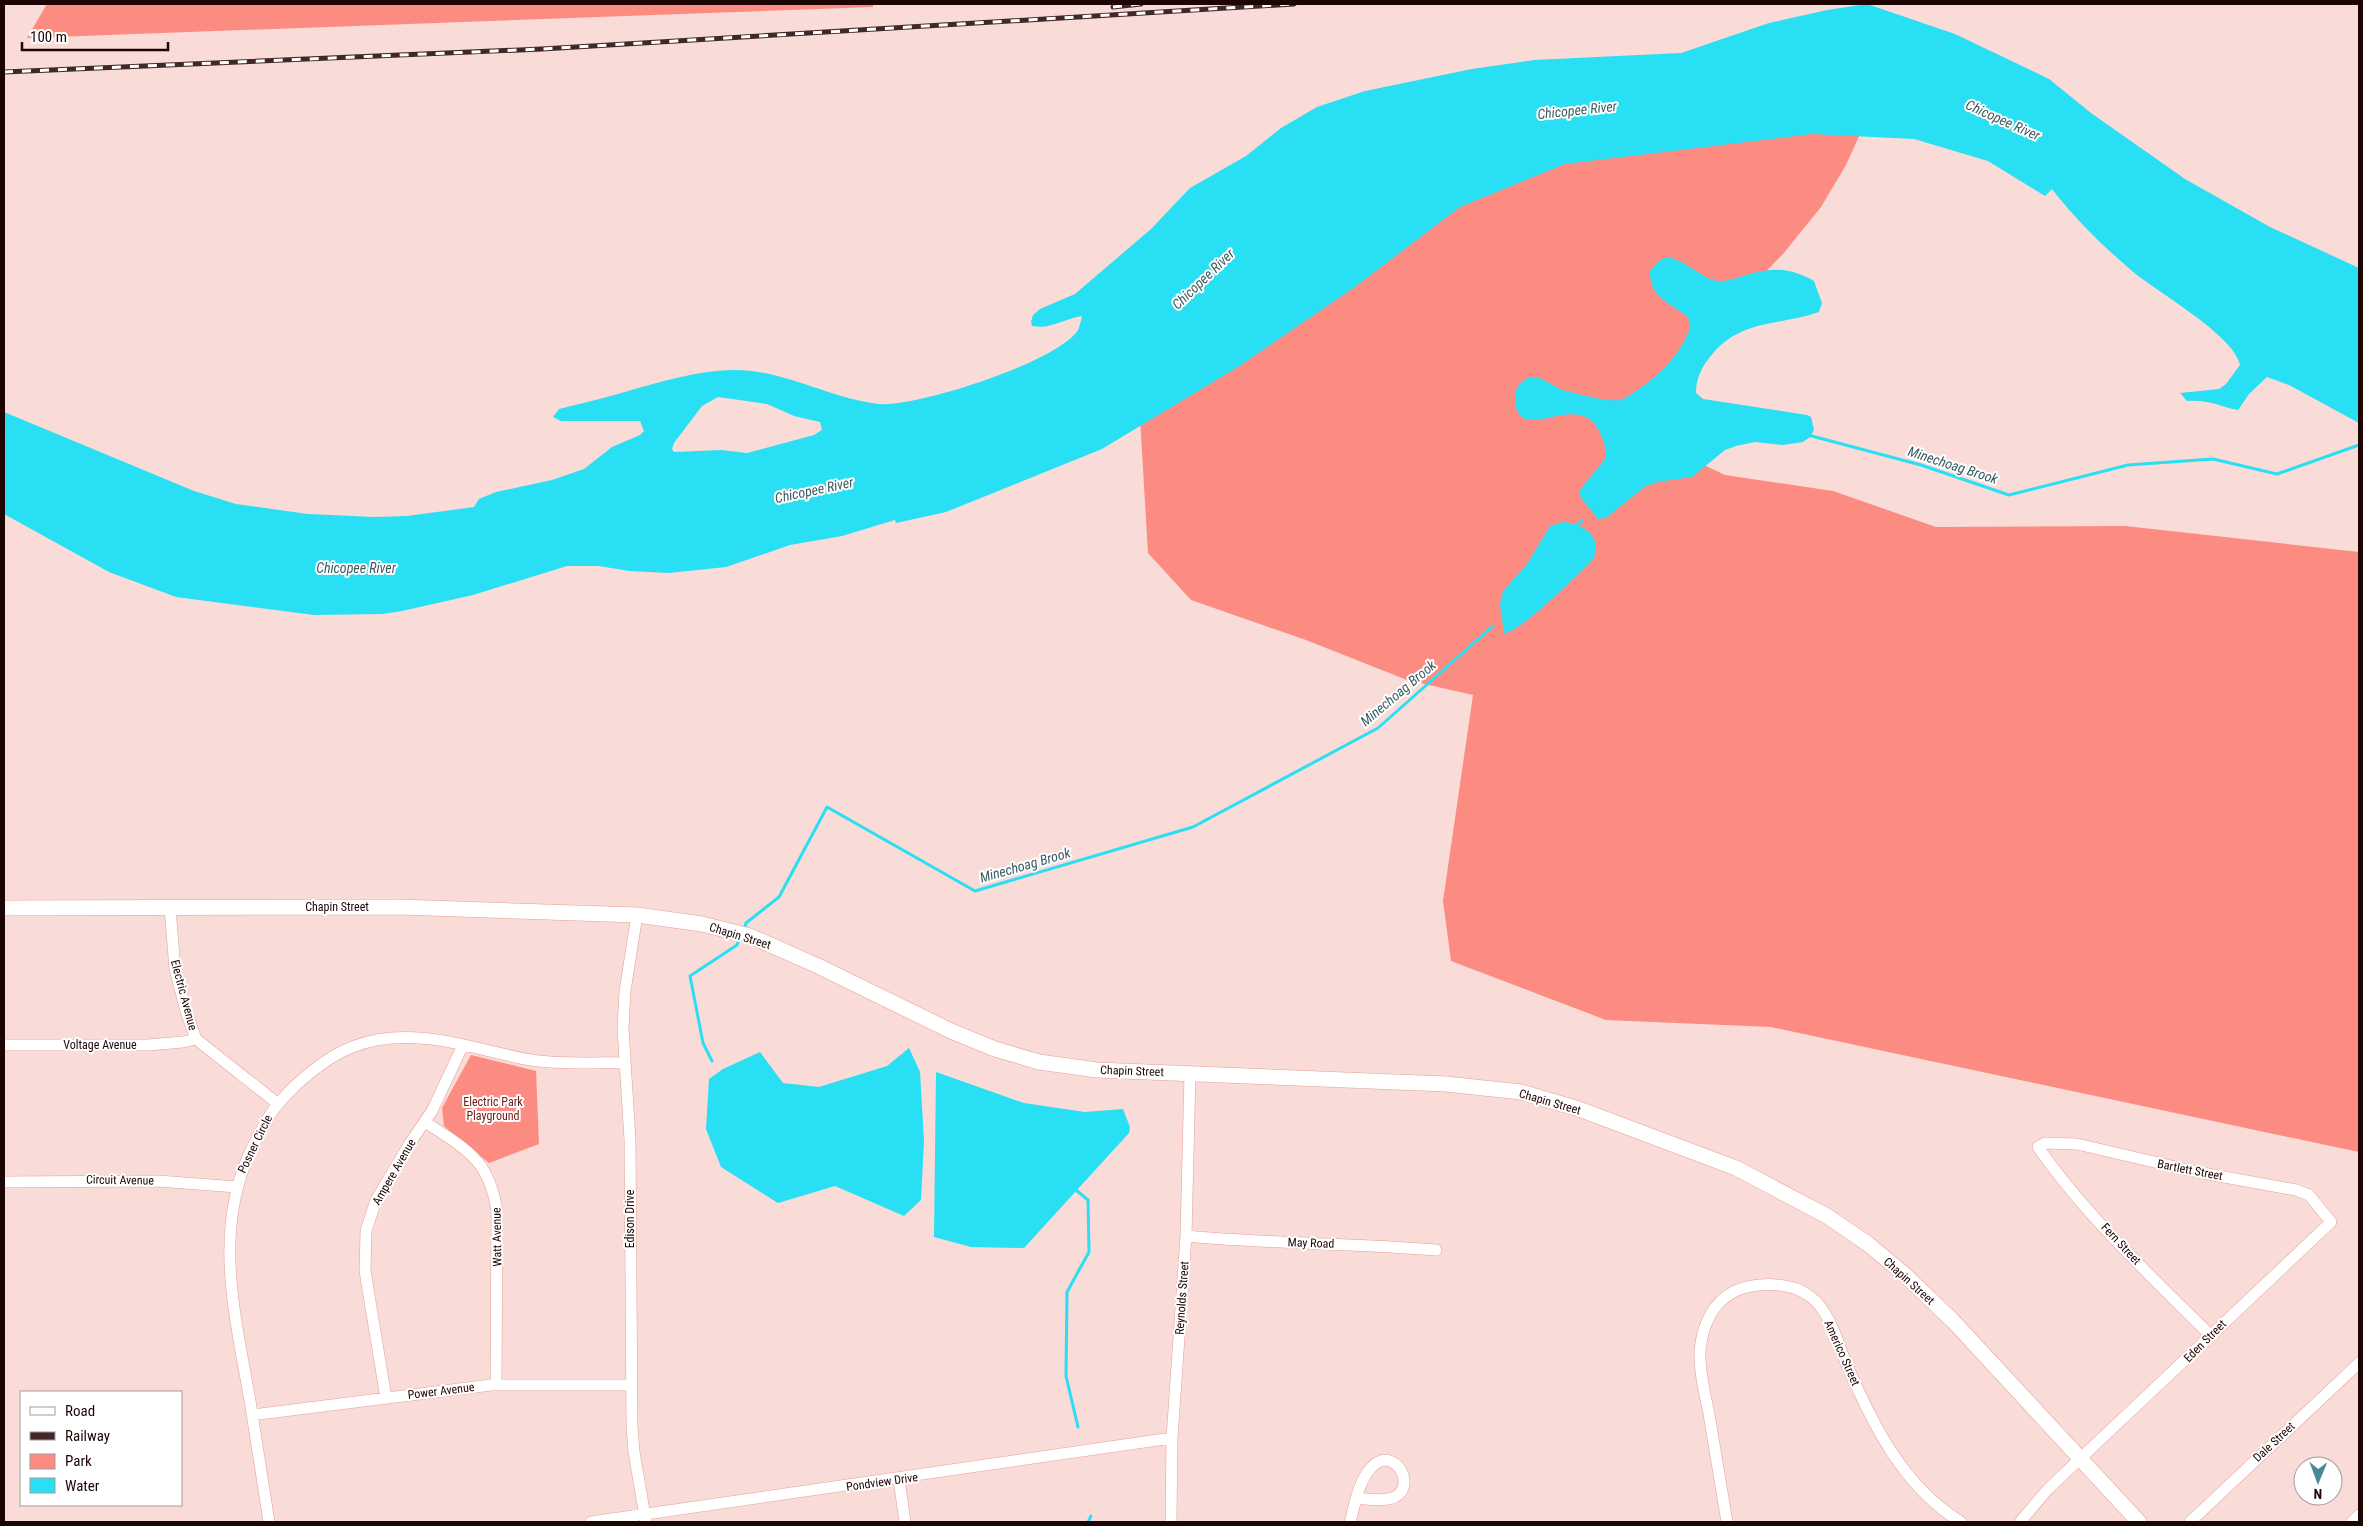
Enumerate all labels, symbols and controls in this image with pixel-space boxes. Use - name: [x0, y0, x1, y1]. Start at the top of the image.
- scale bar: [22, 20, 169, 52]
- text: 100 m: [30, 28, 67, 46]
- water label: Chicopee River: [1963, 96, 2043, 144]
- water label: Chicopee River: [1537, 98, 1618, 122]
- water label: Chicopee River: [1169, 245, 1238, 312]
- water label: Minechoag Brook: [1906, 443, 2001, 487]
- water label: Chicopee River: [773, 474, 855, 506]
- water label: Chicopee River: [316, 560, 397, 576]
- water label: Minechoag Brook: [1357, 656, 1440, 729]
- water label: Minechoag Brook: [978, 844, 1073, 886]
- street label: Chapin Street: [305, 900, 369, 914]
- street label: Chapin Street: [707, 920, 773, 952]
- street label: Electric Avenue: [168, 958, 200, 1032]
- street label: Voltage Avenue: [63, 1038, 137, 1052]
- street label: Chapin Street: [1100, 1063, 1165, 1079]
- street label: Chapin Street: [1517, 1086, 1583, 1118]
- park label: Electric Park Playground: [463, 1095, 523, 1123]
- street label: Posner Circle: [235, 1112, 275, 1175]
- street label: Ampere Avenue: [369, 1136, 419, 1208]
- street label: Bartlett Street: [2156, 1157, 2224, 1183]
- street label: Circuit Avenue: [86, 1172, 155, 1188]
- street label: Edison Drive: [623, 1189, 637, 1248]
- street label: Watt Avenue: [489, 1207, 505, 1267]
- street label: Fern Street: [2098, 1220, 2144, 1268]
- street label: May Road: [1287, 1235, 1335, 1251]
- street label: Chapin Street: [1881, 1254, 1938, 1308]
- street label: Reynolds Street: [1172, 1260, 1192, 1335]
- street label: Eden Street: [2181, 1317, 2229, 1365]
- street label: Americo Street: [1821, 1318, 1863, 1388]
- street label: Power Avenue: [407, 1380, 475, 1402]
- legend: [20, 1391, 182, 1506]
- text: Road: [65, 1402, 95, 1420]
- street label: Dale Street: [2250, 1419, 2298, 1465]
- text: Railway: [65, 1427, 110, 1445]
- text: Park: [65, 1452, 92, 1470]
- north arrow: [2293, 1456, 2343, 1506]
- street label: Pondview Drive: [845, 1470, 919, 1494]
- text: Water: [65, 1477, 100, 1495]
- text: N: [2313, 1486, 2322, 1502]

